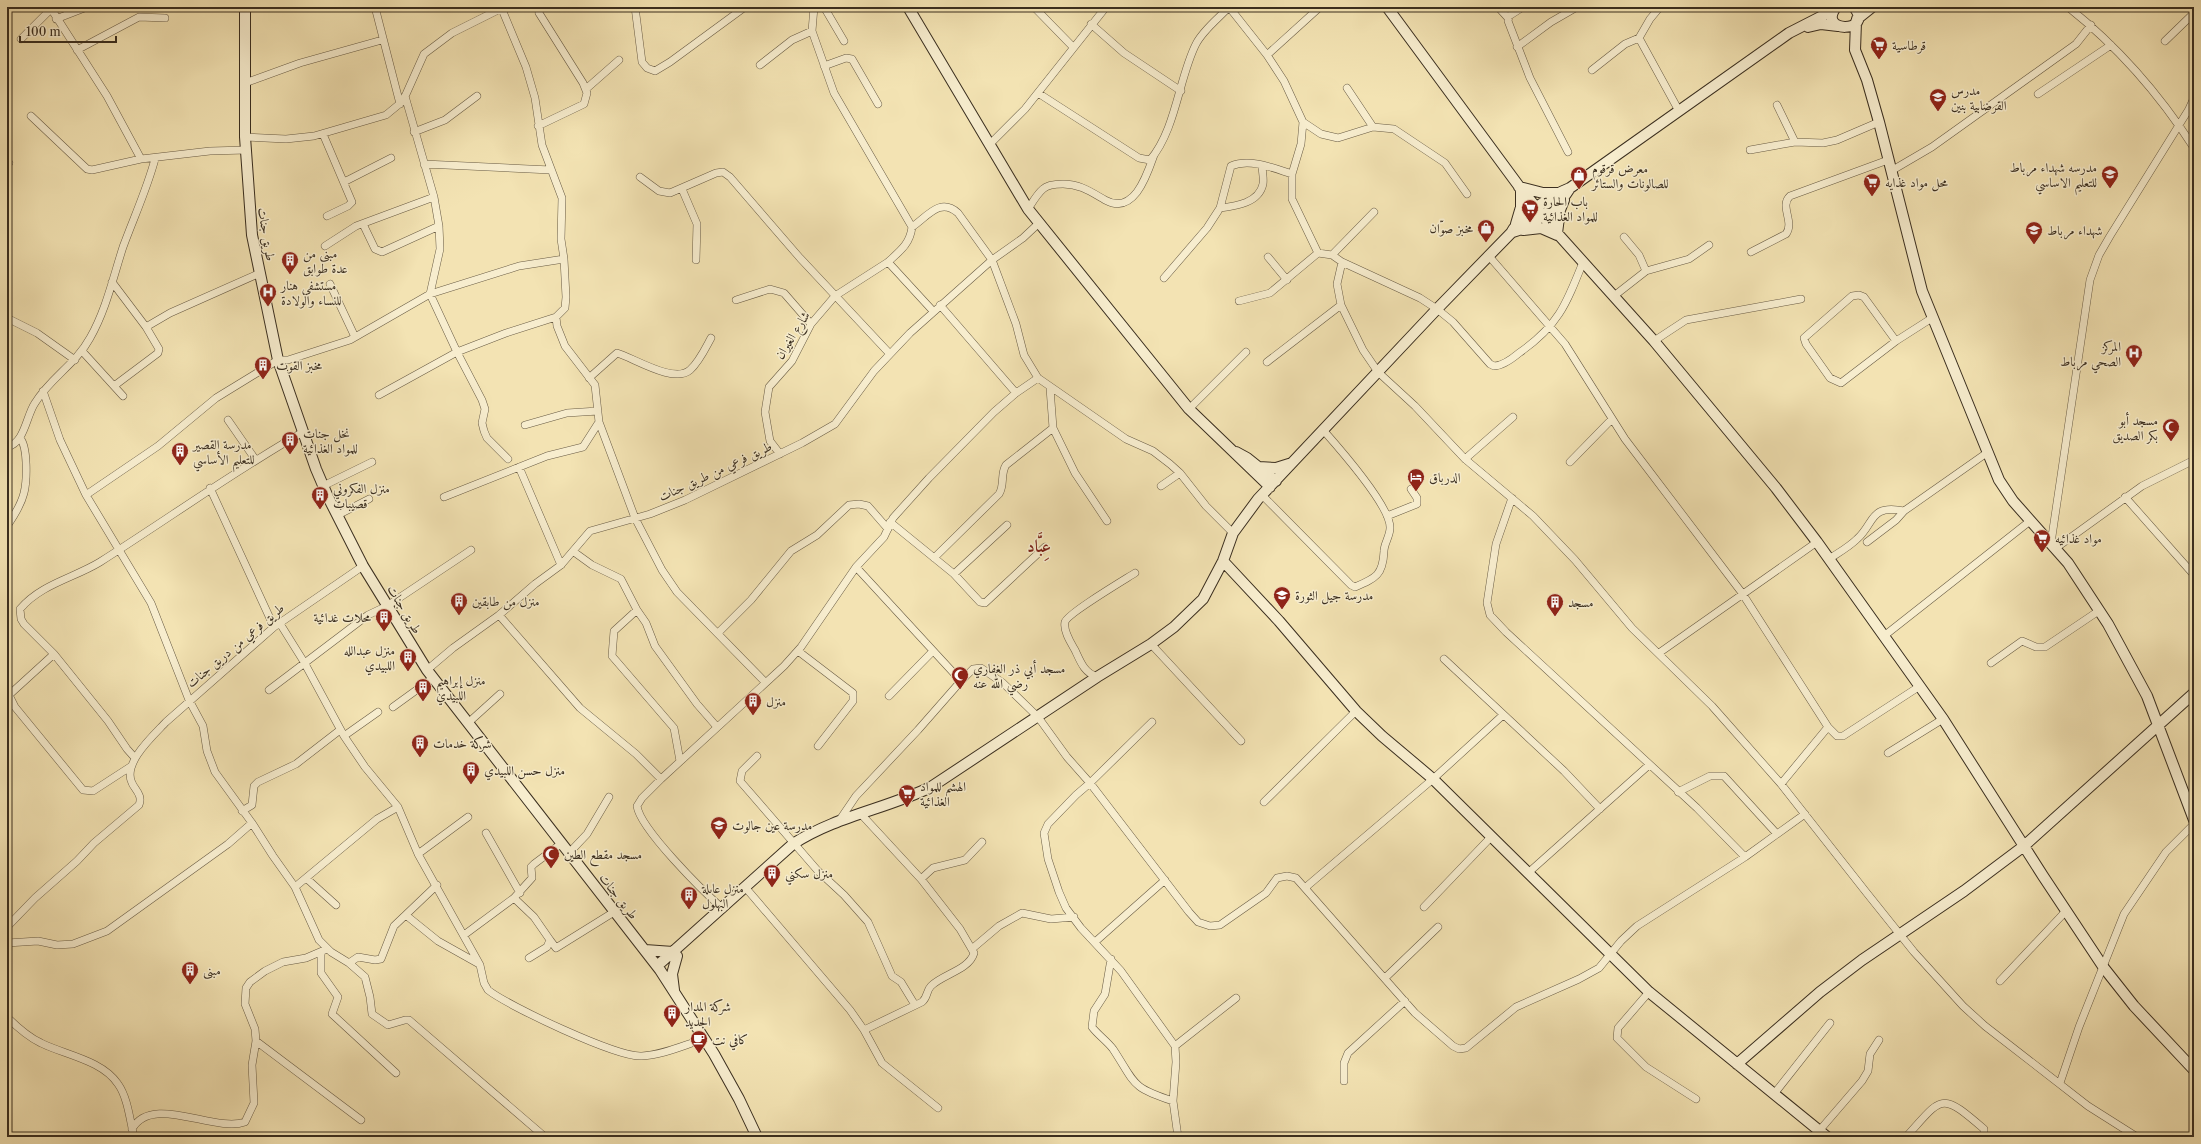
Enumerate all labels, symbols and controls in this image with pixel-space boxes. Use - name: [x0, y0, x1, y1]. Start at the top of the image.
- scale bar: [20, 18, 116, 44]
- text: 100 m: [26, 24, 61, 39]
- supermarket icon: قرطاسية: [1869, 35, 1889, 60]
- place label: قرطاسية: [1892, 37, 1926, 54]
- place label: مدرس القرضابية بنين: [1951, 82, 2007, 114]
- school or university icon: مدرس القرضابية بنين: [1928, 87, 1948, 112]
- place label: مدرسه شهداء مرباط للتعليم الاساسي: [2010, 159, 2097, 196]
- place label: معرض قرقوم للصالونات والستائر: [1590, 160, 1669, 192]
- school or university icon: مدرسه شهداء مرباط للتعليم الاساسي: [2100, 164, 2120, 189]
- shop icon: معرض قرقوم للصالونات والستائر: [1569, 165, 1589, 190]
- supermarket icon: محل مواد غذايه: [1862, 172, 1882, 197]
- place label: محل مواد غذايه: [1885, 174, 1948, 192]
- place label: باب الحارة للمواد الغذائية: [1543, 193, 1598, 225]
- supermarket icon: باب الحارة للمواد الغذائية: [1520, 198, 1540, 223]
- street label: طريق جنات: [254, 206, 279, 262]
- shop icon: مخبز صوّان: [1476, 218, 1496, 243]
- place label: مخبز صوّان: [1430, 219, 1473, 237]
- school or university icon: شهداء مرباط: [2024, 220, 2044, 245]
- place label: شهداء مرباط: [2047, 222, 2102, 240]
- place label: مبنى من عدة طوابق: [303, 245, 348, 277]
- building icon: مبنى من عدة طوابق: [280, 250, 300, 275]
- place label: مستشفى هنار للنساء والولادة: [279, 277, 342, 309]
- hospital icon: مستشفى هنار للنساء والولادة: [258, 282, 278, 307]
- street label: شارع الغيران: [771, 308, 816, 364]
- place label: المركز الصحي مرباط: [2060, 338, 2121, 374]
- hospital icon: المركز الصحي مرباط: [2124, 343, 2144, 368]
- building icon: مخبز القوت: [253, 355, 273, 380]
- place label: مخبز القوت: [276, 357, 322, 374]
- place label: مسجد أبو بكر الصديق: [2113, 412, 2158, 444]
- mosque icon: مسجد أبو بكر الصديق: [2161, 417, 2181, 442]
- place label: نخل جنات للمواد الغذائية: [303, 425, 358, 457]
- building icon: نخل جنات للمواد الغذائية: [280, 430, 300, 455]
- place label: مدرسة القصير للتعليم الأساسي: [191, 436, 255, 473]
- street label: طريق فرعي من طريق جنات: [656, 438, 776, 508]
- building icon: مدرسة القصير للتعليم الأساسي: [170, 441, 190, 466]
- hotel icon: الدرباق: [1406, 467, 1426, 492]
- place label: الدرباق: [1429, 469, 1461, 486]
- place label: منزل الفكروني قصيبات: [333, 480, 390, 512]
- building icon: منزل الفكروني قصيبات: [310, 485, 330, 510]
- supermarket icon: مواد غذائيه: [2032, 528, 2052, 553]
- place label: مواد غذائيه: [2055, 530, 2102, 547]
- district label: عِبَّاد: [1027, 532, 1051, 561]
- street label: طريق جنات: [383, 582, 426, 637]
- school or university icon: مدرسة جيل الثورة: [1272, 585, 1292, 610]
- place label: مدرسة جيل الثورة: [1295, 587, 1373, 605]
- building icon: منزل من طابقين: [449, 591, 469, 616]
- building icon: مسجد: [1545, 592, 1565, 617]
- place label: منزل من طابقين: [472, 593, 540, 611]
- place label: مسجد: [1568, 594, 1594, 610]
- street label: طريق فرعي من دريق جنات: [183, 599, 290, 694]
- building icon: محلات غدائية: [374, 607, 394, 632]
- place label: محلات غدائية: [314, 609, 371, 625]
- place label: منزل عبدالله اللبيدي: [344, 642, 395, 676]
- building icon: منزل عبدالله اللبيدي: [398, 647, 418, 672]
- place label: مسجد أبي ذر الغفاري رضي الله عنه: [973, 660, 1065, 696]
- mosque icon: مسجد أبي ذر الغفاري رضي الله عنه: [950, 665, 970, 690]
- place label: منزل إبراهيم اللبيدي: [436, 672, 486, 706]
- building icon: منزل إبراهيم اللبيدي: [413, 677, 433, 702]
- building icon: منزل: [743, 691, 763, 716]
- place label: منزل: [766, 693, 786, 709]
- building icon: شركة خدمات: [410, 733, 430, 758]
- place label: شركة خدمات: [433, 735, 492, 752]
- building icon: منزل حسن اللبيدي: [461, 760, 481, 785]
- place label: منزل حسن اللبيدي: [484, 762, 565, 781]
- place label: الهشم للمواد الغذائية: [920, 778, 966, 809]
- supermarket icon: الهشم للمواد الغذائية: [897, 783, 917, 808]
- school or university icon: مدرسة عين جالوت: [709, 815, 729, 840]
- place label: مدرسة عين جالوت: [732, 817, 812, 834]
- mosque icon: مسجد مقطع الطين: [541, 844, 561, 869]
- place label: مسجد مقطع الطين: [564, 846, 642, 867]
- building icon: منزل سكني: [762, 863, 782, 888]
- place label: منزل سكني: [785, 865, 833, 885]
- street label: طريق جنات: [595, 870, 642, 923]
- place label: منزل عاىلة البهلول: [701, 880, 744, 912]
- building icon: منزل عاىلة البهلول: [679, 885, 699, 910]
- building icon: مبنى: [180, 960, 200, 985]
- place label: مبنى: [203, 962, 221, 980]
- place label: شركة المدار الجديد: [683, 998, 731, 1030]
- building icon: شركة المدار الجديد: [662, 1003, 682, 1028]
- cafe icon: كافي نت: [689, 1029, 709, 1054]
- place label: كافي نت: [712, 1031, 748, 1051]

